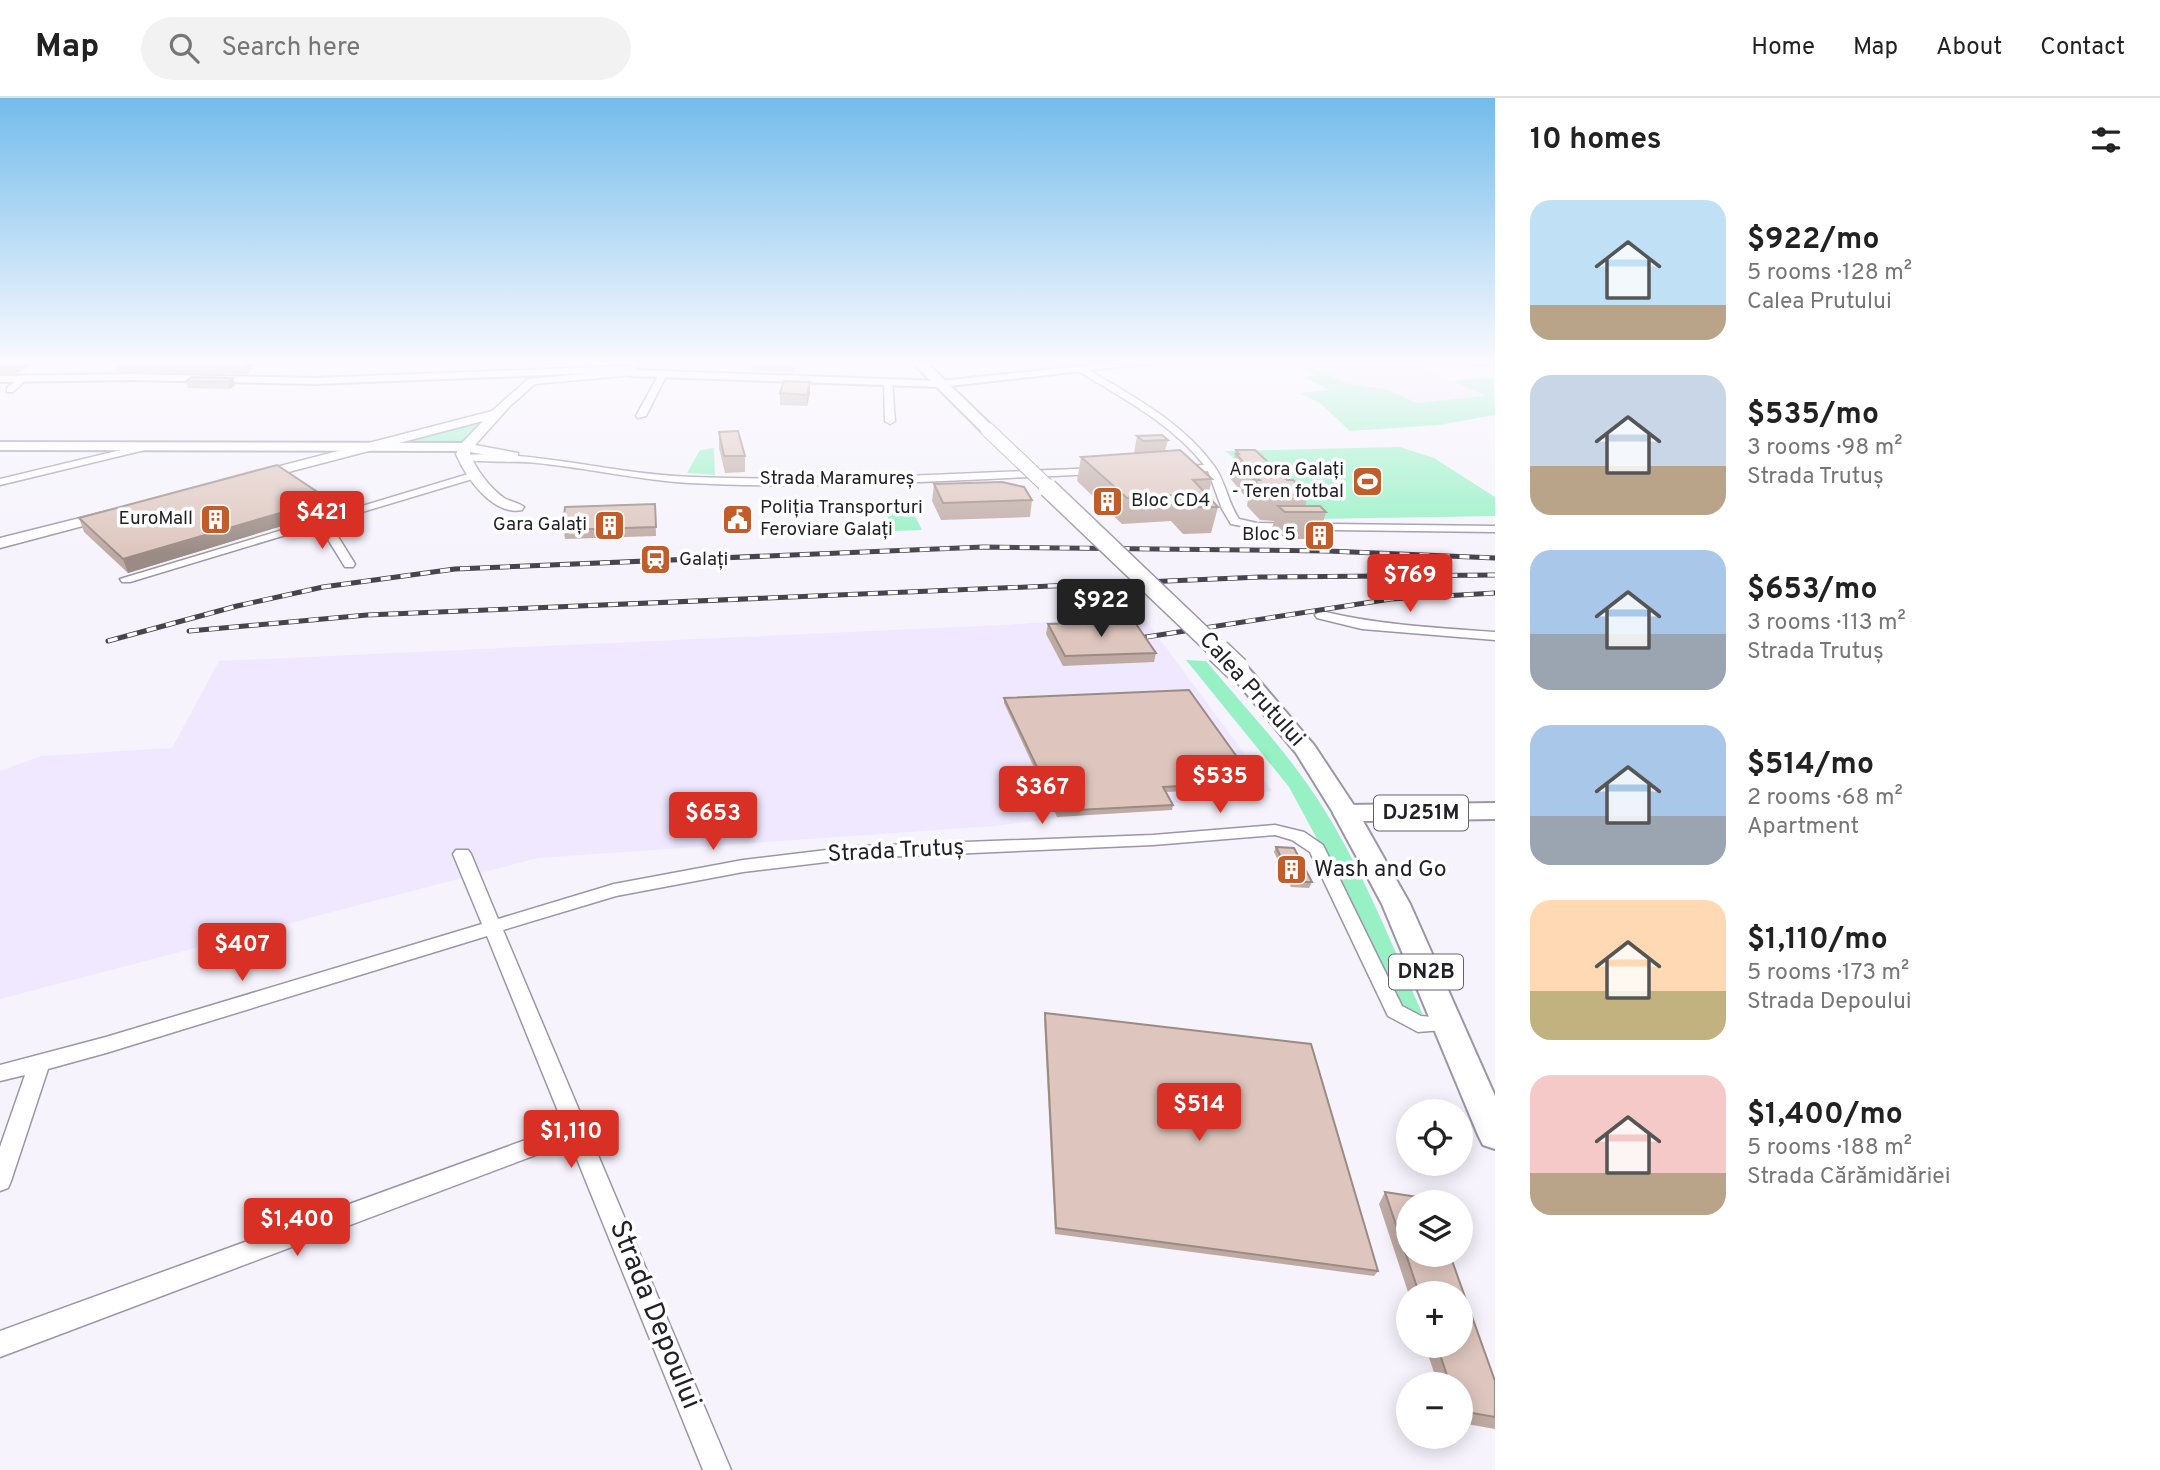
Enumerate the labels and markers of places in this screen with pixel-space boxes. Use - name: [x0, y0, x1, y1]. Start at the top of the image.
- place label: Ancora Galați - Teren fotbal: [1229, 458, 1344, 504]
- sports icon: Ancora Galați - Teren fotbal: [1350, 464, 1384, 498]
- building icon: Bloc CD4: [1091, 484, 1125, 518]
- place label: Bloc CD4: [1131, 489, 1210, 513]
- pin: $421: [281, 491, 363, 551]
- place label: Poliția Transporturi Feroviare Galați: [760, 496, 923, 542]
- building icon: EuroMall: [199, 502, 233, 536]
- public building icon: Poliția Transporturi Feroviare Galați: [720, 502, 754, 536]
- place label: EuroMall: [119, 507, 193, 531]
- building icon: Gara Galați: [593, 508, 627, 542]
- place label: Gara Galați: [493, 513, 587, 537]
- building icon: Bloc 5: [1302, 518, 1336, 552]
- place label: Bloc 5: [1242, 523, 1296, 547]
- station icon: Galați: [639, 543, 673, 577]
- place label: Galați: [679, 548, 728, 572]
- pin: $769: [1369, 554, 1451, 614]
- pin: $922: [1060, 580, 1142, 639]
- pin: $535: [1179, 756, 1261, 815]
- pin: $367: [1001, 766, 1083, 826]
- pin: $653: [672, 792, 754, 852]
- building icon: Wash and Go: [1274, 853, 1308, 887]
- place label: Wash and Go: [1314, 856, 1447, 885]
- pin: $407: [201, 924, 283, 983]
- pin: $514: [1158, 1084, 1240, 1143]
- pin: $1,110: [514, 1110, 628, 1170]
- pin: $1,400: [240, 1198, 354, 1258]

